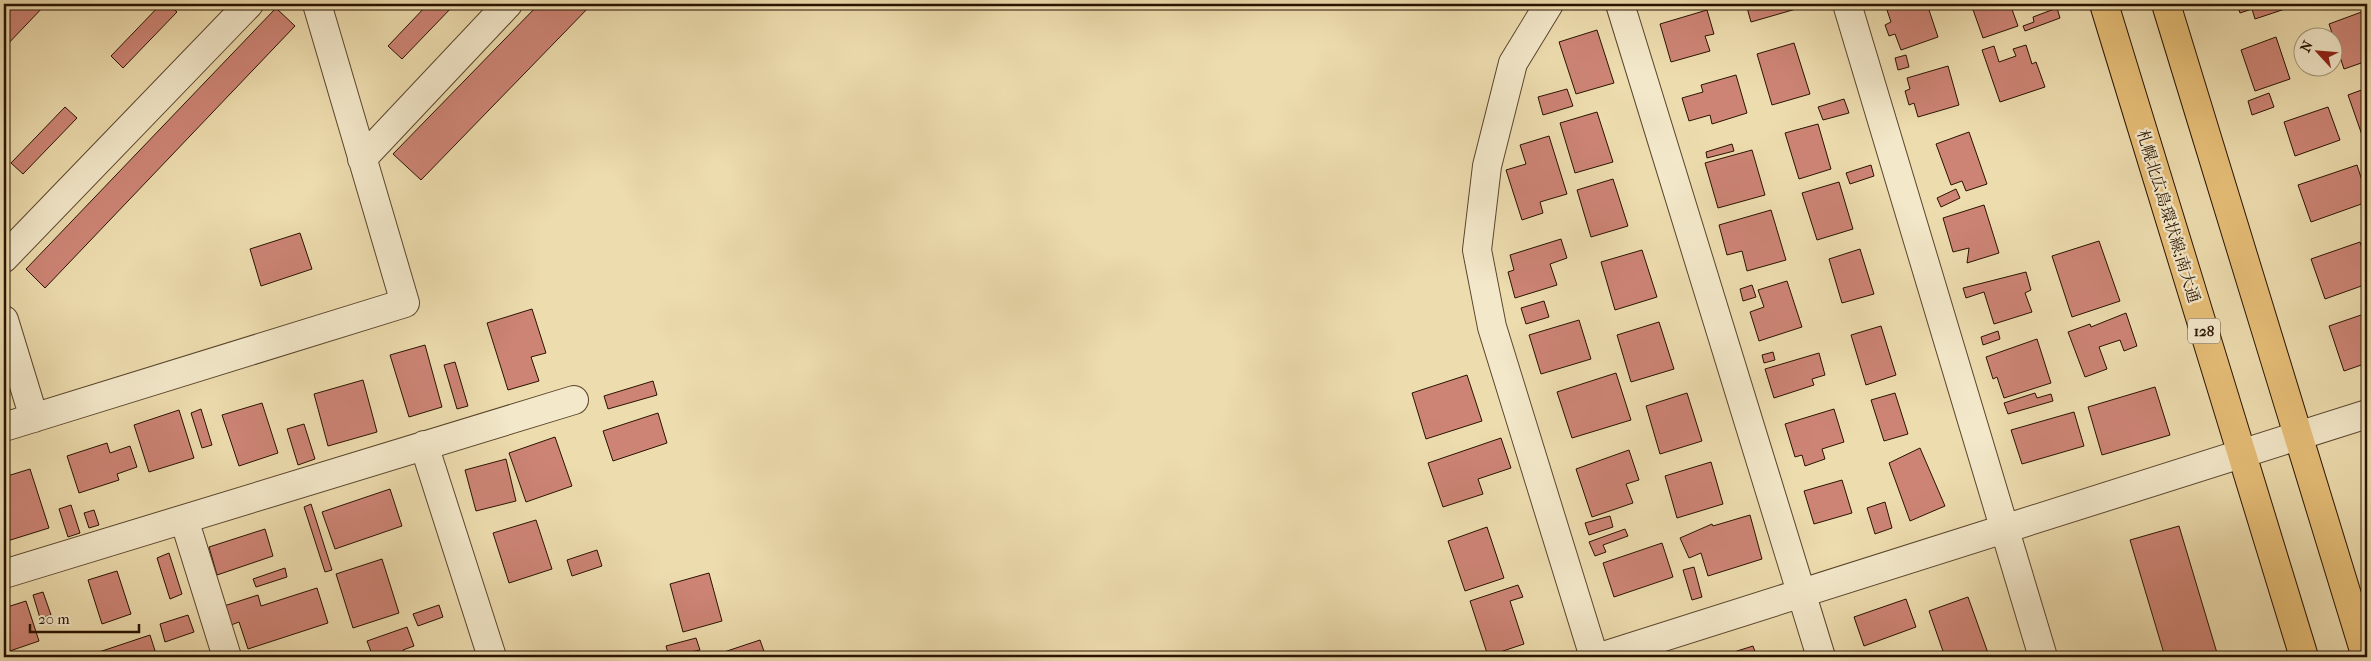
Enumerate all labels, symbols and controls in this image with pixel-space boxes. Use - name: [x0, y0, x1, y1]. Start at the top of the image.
- north arrow: [2294, 28, 2344, 78]
- text: N: [2297, 38, 2317, 55]
- street label: 札幌北広島環状線;南大通: [2133, 127, 2204, 305]
- road number: 128: [2188, 318, 2220, 344]
- scale bar: [30, 601, 139, 633]
- text: 20 m: [38, 610, 70, 628]

